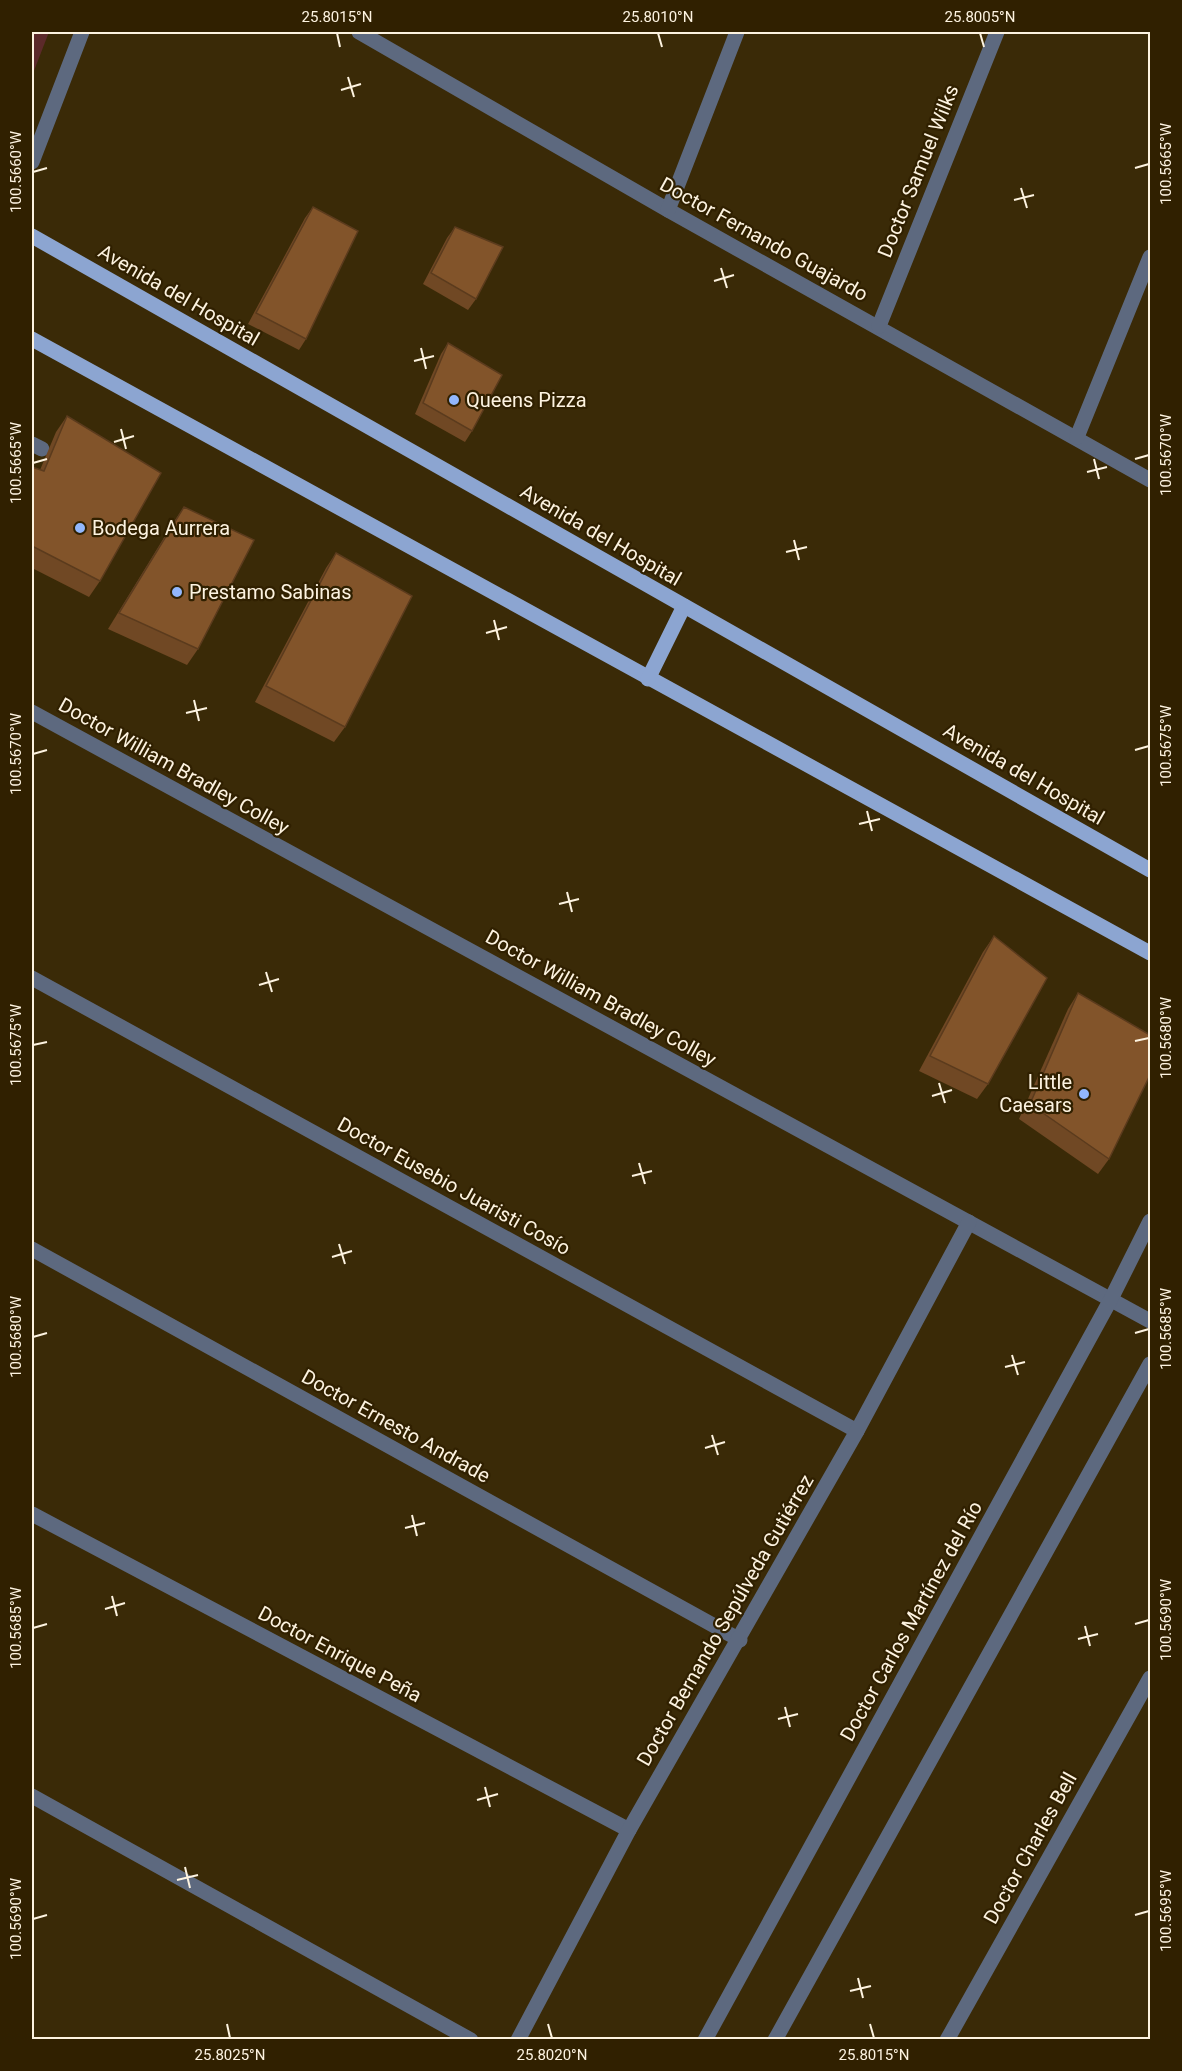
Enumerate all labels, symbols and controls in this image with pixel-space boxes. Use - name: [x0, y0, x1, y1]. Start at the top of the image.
- text: 25.8015°N: [302, 8, 372, 26]
- text: 25.8010°N: [623, 8, 693, 26]
- text: 25.8005°N: [945, 8, 1015, 26]
- street label: Doctor Samuel Wilks: [872, 81, 964, 261]
- text: 100.5665°W: [1157, 123, 1175, 205]
- text: 100.5660°W: [7, 131, 25, 213]
- street label: Doctor Fernando Guajardo: [656, 172, 872, 306]
- street label: Avenida del Hospital: [94, 239, 264, 351]
- place label: Queens Pizza: [466, 388, 587, 412]
- marker: Queens Pizza: [447, 393, 461, 407]
- text: 100.5670°W: [1157, 414, 1175, 496]
- text: 100.5665°W: [7, 422, 25, 504]
- street label: Avenida del Hospital: [516, 479, 686, 591]
- place label: Bodega Aurrera: [92, 516, 230, 540]
- marker: Bodega Aurrera: [73, 521, 87, 535]
- place label: Prestamo Sabinas: [189, 580, 352, 604]
- marker: Prestamo Sabinas: [170, 585, 184, 599]
- street label: Doctor William Bradley Colley: [55, 692, 294, 840]
- text: 100.5675°W: [1157, 705, 1175, 787]
- text: 100.5670°W: [7, 713, 25, 795]
- street label: Avenida del Hospital: [939, 718, 1109, 830]
- street label: Doctor William Bradley Colley: [482, 924, 721, 1072]
- text: 100.5680°W: [1157, 997, 1175, 1079]
- text: 100.5675°W: [7, 1004, 25, 1086]
- place label: Little Caesars: [999, 1070, 1072, 1117]
- marker: Little Caesars: [1077, 1087, 1091, 1101]
- street label: Doctor Eusebio Juaristi Cosío: [333, 1112, 575, 1260]
- text: 100.5685°W: [1157, 1288, 1175, 1370]
- text: 100.5680°W: [7, 1296, 25, 1378]
- street label: Doctor Ernesto Andrade: [298, 1364, 494, 1488]
- street label: Doctor Bernando Sepúlveda Gutiérrez: [632, 1470, 819, 1770]
- street label: Doctor Carlos Martínez del Río: [835, 1497, 987, 1745]
- text: 100.5690°W: [1157, 1579, 1175, 1661]
- text: 100.5685°W: [7, 1587, 25, 1669]
- street label: Doctor Enrique Peña: [254, 1601, 426, 1707]
- street label: Doctor Charles Bell: [978, 1768, 1082, 1928]
- text: 100.5695°W: [1157, 1870, 1175, 1952]
- text: 100.5690°W: [7, 1878, 25, 1960]
- text: 25.8025°N: [195, 2046, 265, 2064]
- text: 25.8020°N: [517, 2046, 587, 2064]
- text: 25.8015°N: [839, 2046, 909, 2064]

